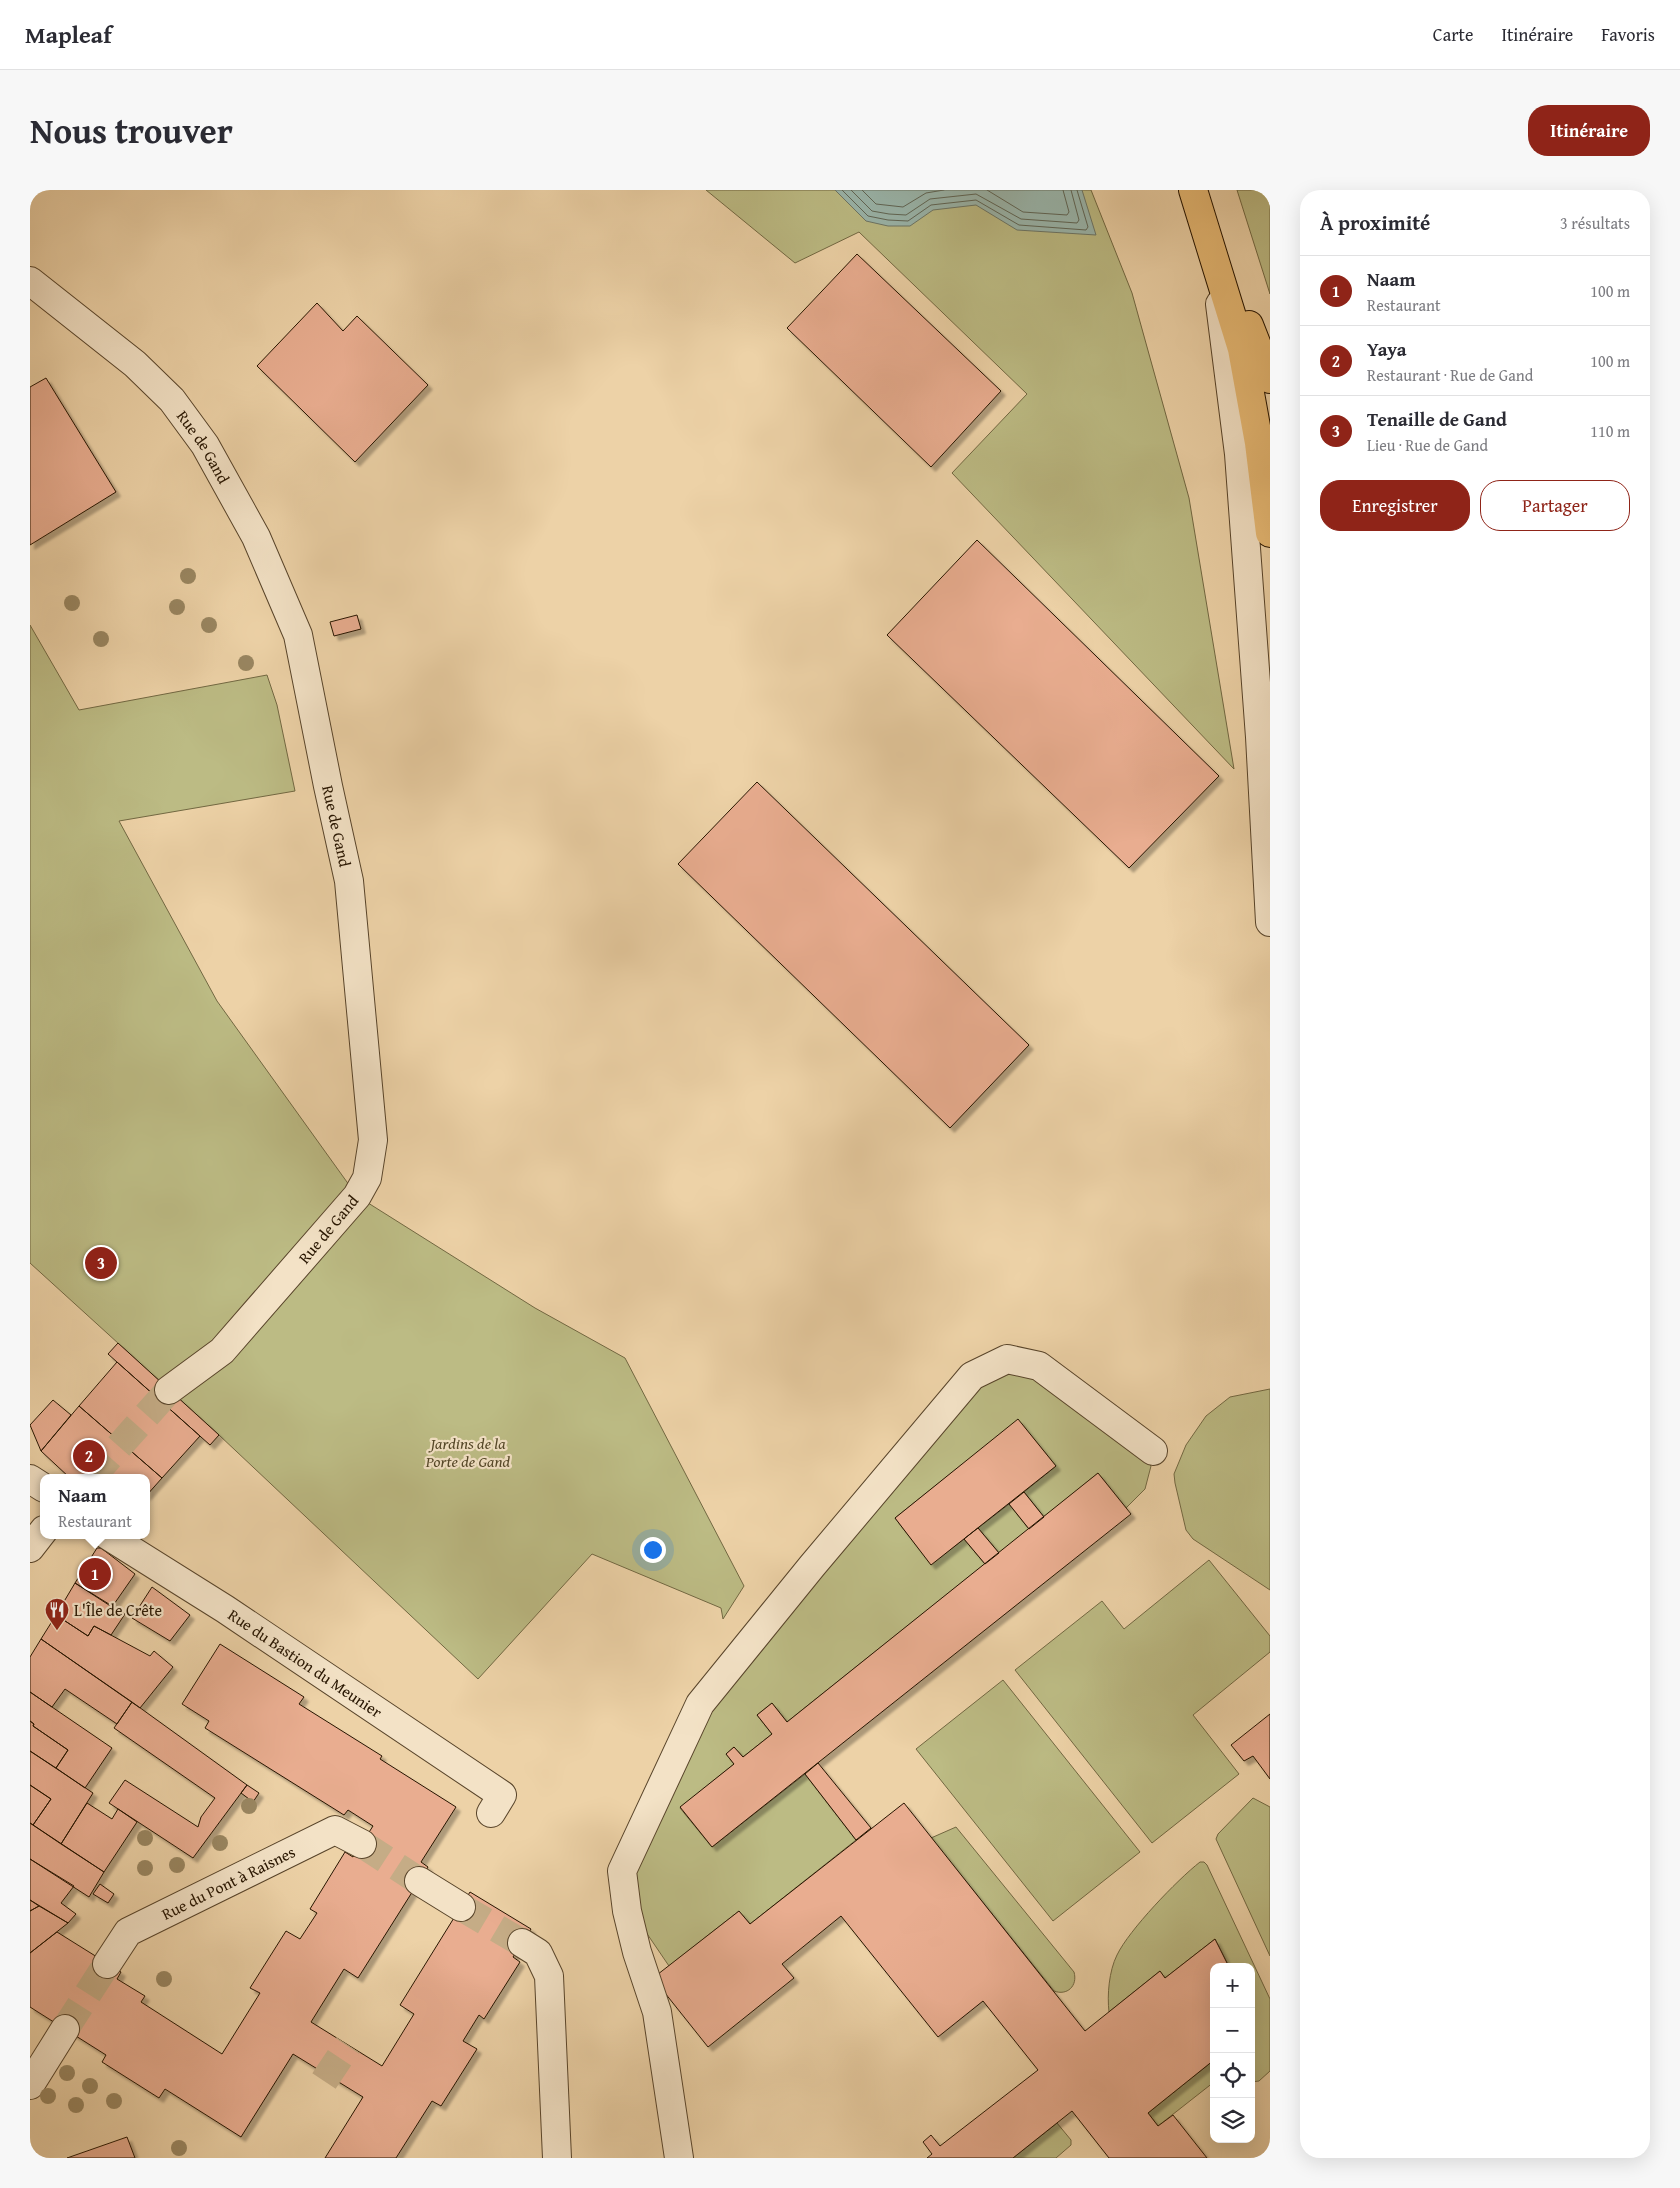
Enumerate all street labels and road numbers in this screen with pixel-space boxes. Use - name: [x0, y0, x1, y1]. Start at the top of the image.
- street label: Rue de Gand: [171, 405, 236, 488]
- street label: Rue de Gand: [316, 783, 358, 870]
- street label: Rue de Gand: [292, 1189, 364, 1268]
- street label: Rue du Bastion du Meunier: [223, 1602, 388, 1724]
- street label: Rue du Pont à Raisnes: [157, 1840, 299, 1926]

